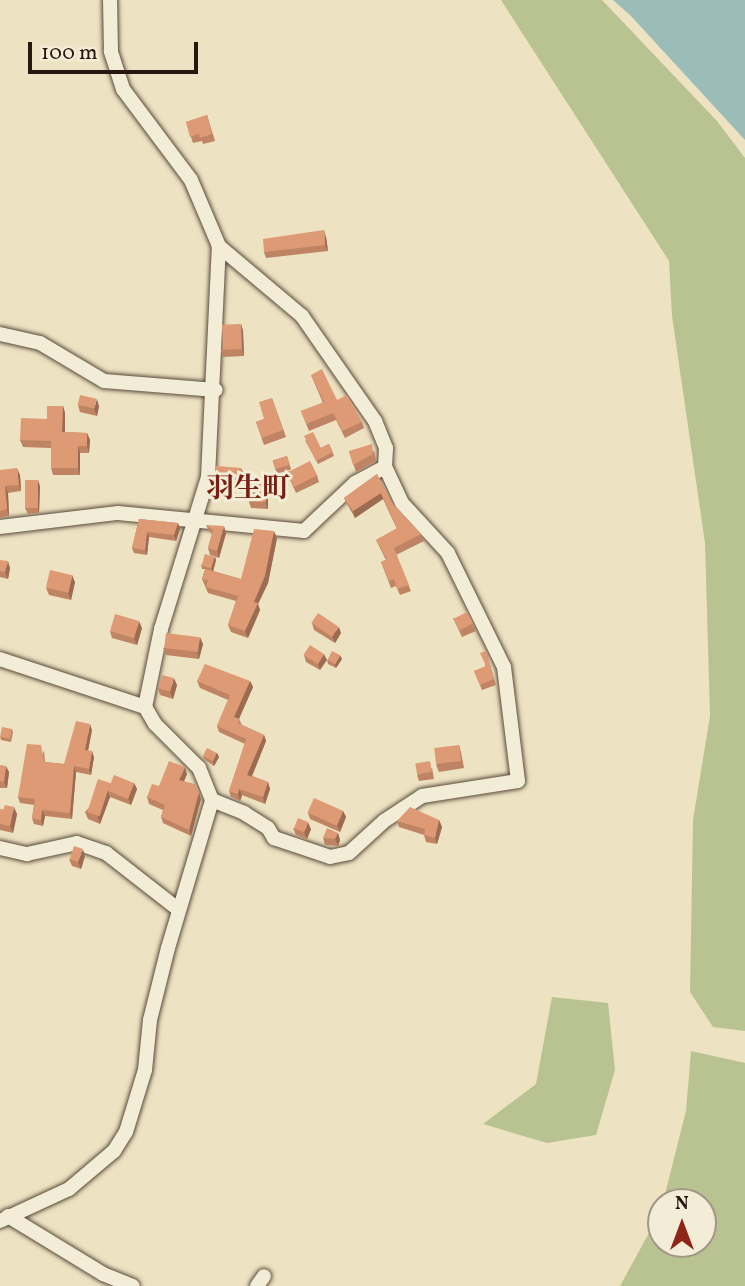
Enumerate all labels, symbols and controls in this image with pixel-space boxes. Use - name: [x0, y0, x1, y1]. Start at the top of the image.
- scale bar: [32, 28, 201, 72]
- text: 100 m: [41, 39, 98, 68]
- district label: 羽生町: [206, 473, 290, 507]
- north arrow: [647, 1188, 717, 1258]
- text: N: [675, 1191, 689, 1217]

